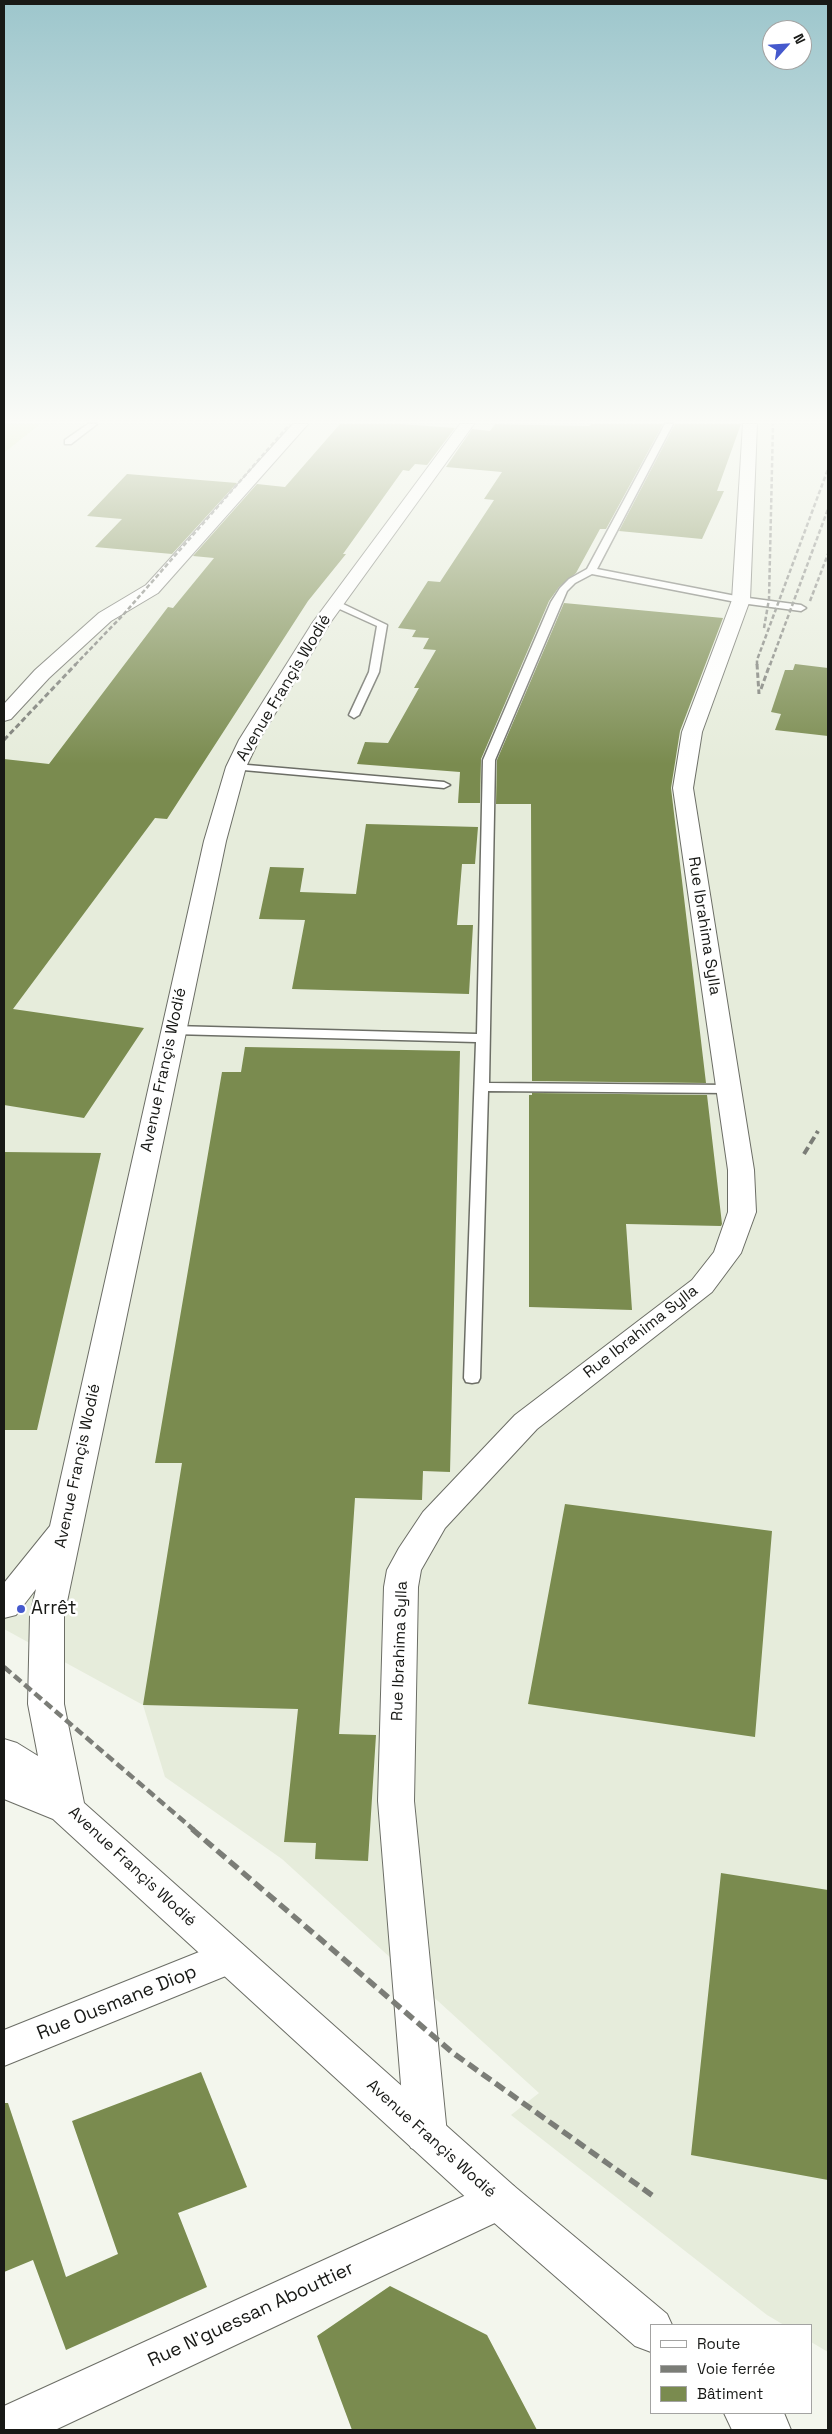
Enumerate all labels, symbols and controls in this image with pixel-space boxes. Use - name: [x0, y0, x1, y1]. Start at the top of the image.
- north arrow: [762, 20, 812, 70]
- text: N: [789, 31, 810, 47]
- street label: Avenue Françis Wodié: [233, 611, 335, 765]
- street label: Rue Ibrahima Sylla: [684, 855, 724, 997]
- street label: Avenue Françis Wodié: [137, 986, 191, 1154]
- street label: Rue Ibrahima Sylla: [580, 1281, 702, 1383]
- street label: Avenue Françis Wodié: [51, 1382, 105, 1550]
- street label: Rue Ibrahima Sylla: [388, 1581, 412, 1721]
- place label: Arrêt: [31, 1598, 77, 1620]
- marker: Arrêt: [15, 1603, 27, 1615]
- street label: Avenue Françis Wodié: [64, 1803, 200, 1931]
- street label: Rue Ousmane Diop: [34, 1961, 200, 2045]
- street label: Avenue Françis Wodié: [362, 2076, 500, 2202]
- street label: Rue N'guessan Abouttier: [144, 2257, 358, 2373]
- legend: [650, 2324, 812, 2414]
- text: Route: [697, 2334, 740, 2353]
- text: Voie ferrée: [697, 2359, 775, 2378]
- text: Bâtiment: [697, 2384, 763, 2403]

